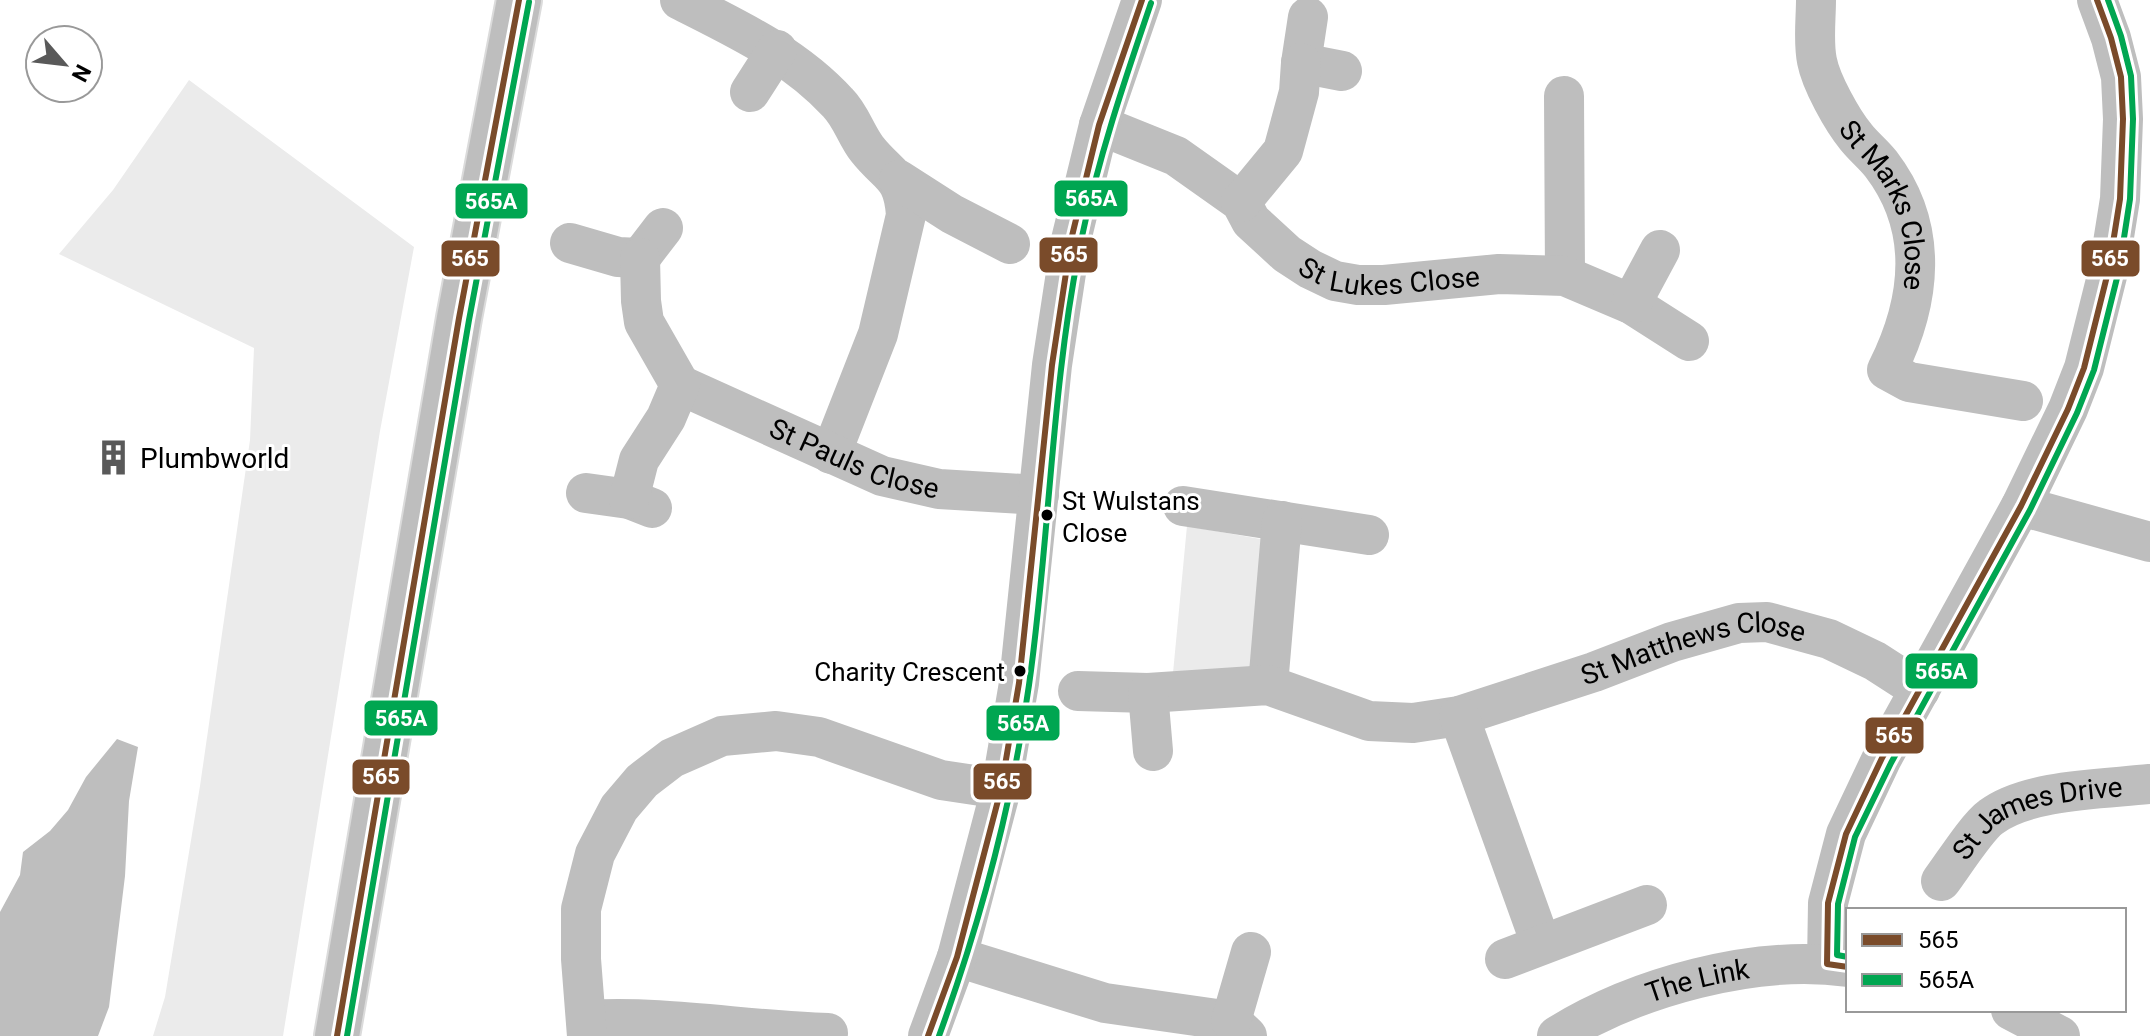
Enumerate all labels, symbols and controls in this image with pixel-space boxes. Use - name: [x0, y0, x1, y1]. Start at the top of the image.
- north arrow: [24, 24, 104, 104]
- text: N: [67, 60, 96, 86]
- street label: St Marks Close: [1832, 114, 1931, 292]
- line badge: 565A: [1053, 179, 1129, 218]
- line badge: 565A: [454, 182, 529, 220]
- text: 565A: [1065, 186, 1118, 211]
- text: 565A: [465, 189, 518, 214]
- line badge: 565: [1038, 236, 1099, 274]
- line badge: 565: [440, 239, 501, 278]
- line badge: 565: [2080, 239, 2141, 278]
- text: 565: [1050, 242, 1088, 267]
- text: 565: [451, 246, 489, 271]
- text: 565: [2091, 246, 2129, 271]
- street label: St Lukes Close: [1292, 250, 1481, 302]
- street label: St Pauls Close: [764, 412, 942, 506]
- building icon: Plumbworld: [95, 439, 133, 477]
- place label: Plumbworld: [140, 442, 289, 475]
- place label: St Wulstans Close: [1062, 486, 1200, 548]
- marker: St Wulstans Close: [1039, 507, 1055, 523]
- street label: St Matthews Close: [1577, 605, 1809, 692]
- line badge: 565A: [1904, 652, 1979, 690]
- place label: Charity Crescent: [814, 657, 1005, 687]
- text: 565A: [1915, 659, 1968, 684]
- marker: Charity Crescent: [1012, 663, 1028, 679]
- line badge: 565A: [363, 699, 439, 737]
- line badge: 565A: [985, 704, 1061, 742]
- text: 565A: [375, 706, 428, 731]
- text: 565A: [997, 711, 1050, 736]
- line badge: 565: [1864, 716, 1925, 755]
- text: 565: [1875, 723, 1913, 748]
- line badge: 565: [351, 758, 411, 796]
- line badge: 565: [972, 762, 1033, 801]
- text: 565: [362, 764, 400, 789]
- text: 565: [983, 769, 1021, 794]
- street label: St James Drive: [1945, 771, 2124, 866]
- legend: [1846, 908, 2126, 1012]
- text: 565: [1918, 926, 1958, 954]
- street label: The Link: [1641, 952, 1752, 1010]
- text: 565A: [1918, 966, 1974, 994]

